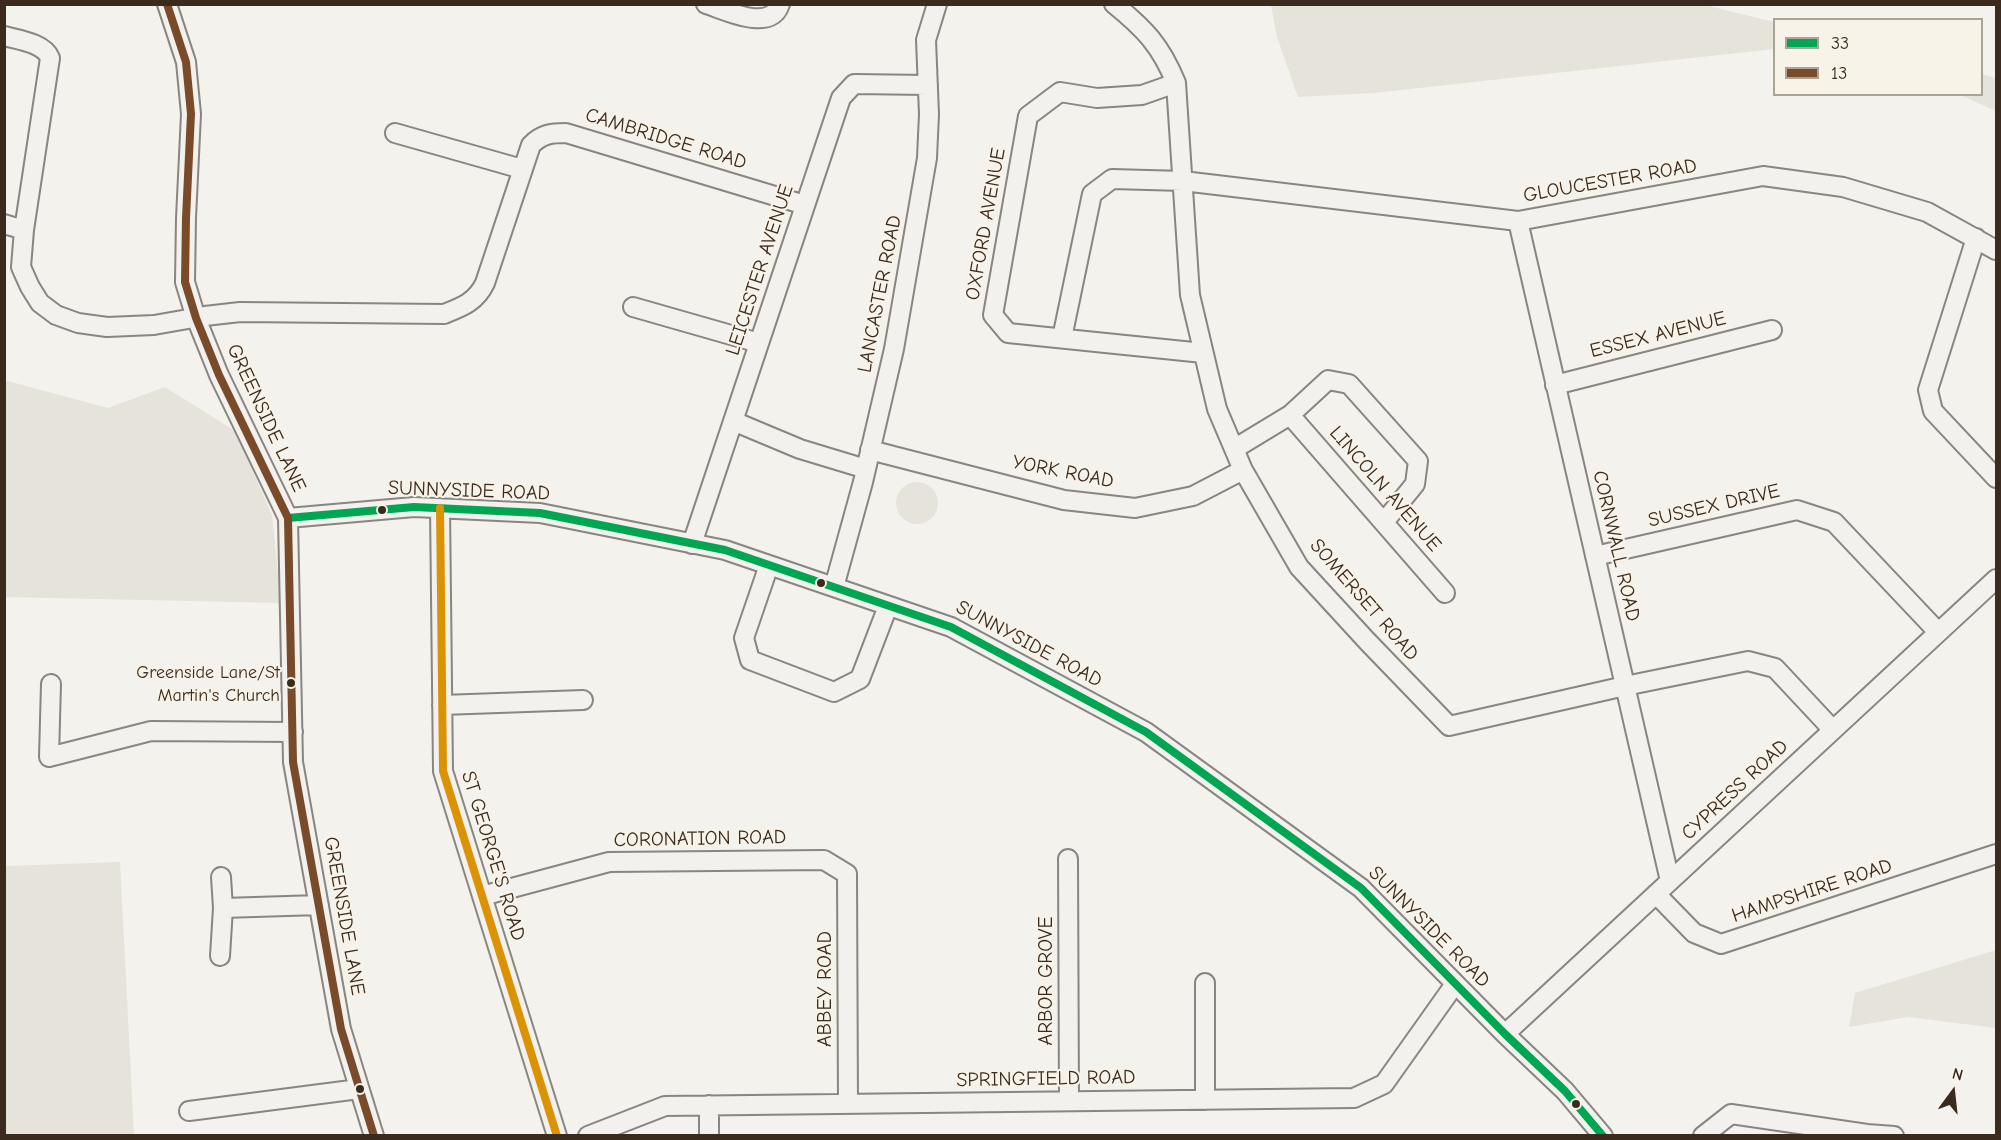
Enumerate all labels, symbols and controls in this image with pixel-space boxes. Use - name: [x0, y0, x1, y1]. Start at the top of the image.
- legend: [1773, 18, 1983, 96]
- text: 33: [1831, 33, 1849, 54]
- text: 13: [1831, 63, 1847, 84]
- street label: CAMBRIDGE ROAD: [582, 103, 750, 175]
- street label: OXFORD AVENUE: [961, 146, 1011, 302]
- street label: GLOUCESTER ROAD: [1521, 154, 1699, 208]
- street label: LEICESTER AVENUE: [721, 181, 799, 359]
- street label: LANCASTER ROAD: [853, 213, 907, 375]
- street label: ESSEX AVENUE: [1588, 307, 1728, 363]
- street label: GREENSIDE LANE: [221, 340, 311, 496]
- street label: LINCOLN AVENUE: [1324, 421, 1446, 557]
- street label: YORK ROAD: [1010, 450, 1116, 494]
- street label: CORNWALL ROAD: [1587, 468, 1645, 624]
- street label: SUNNYSIDE ROAD: [388, 476, 550, 506]
- street label: SUSSEX DRIVE: [1646, 479, 1782, 533]
- unlabelled marker: [376, 504, 388, 516]
- street label: SOMERSET ROAD: [1305, 534, 1423, 666]
- unlabelled marker: [815, 577, 827, 589]
- street label: SUNNYSIDE ROAD: [952, 595, 1106, 693]
- place label: Greenside Lane/St Martin's Church: [136, 662, 280, 704]
- marker: Greenside Lane/St Martin's Church: [285, 677, 297, 689]
- street label: CYPRESS ROAD: [1677, 734, 1793, 846]
- street label: ST GEORGE'S ROAD: [456, 768, 530, 944]
- street label: CORONATION ROAD: [614, 825, 786, 853]
- street label: GREENSIDE LANE: [318, 835, 370, 997]
- street label: HAMPSHIRE ROAD: [1729, 854, 1895, 928]
- street label: SUNNYSIDE ROAD: [1363, 861, 1495, 993]
- street label: ARBOR GROVE: [1034, 917, 1058, 1045]
- street label: ABBEY ROAD: [813, 931, 837, 1047]
- north arrow: [1923, 1062, 1983, 1122]
- street label: SPRINGFIELD ROAD: [956, 1065, 1136, 1093]
- text: N: [1950, 1065, 1965, 1085]
- unlabelled marker: [354, 1083, 366, 1095]
- unlabelled marker: [1570, 1098, 1582, 1110]

